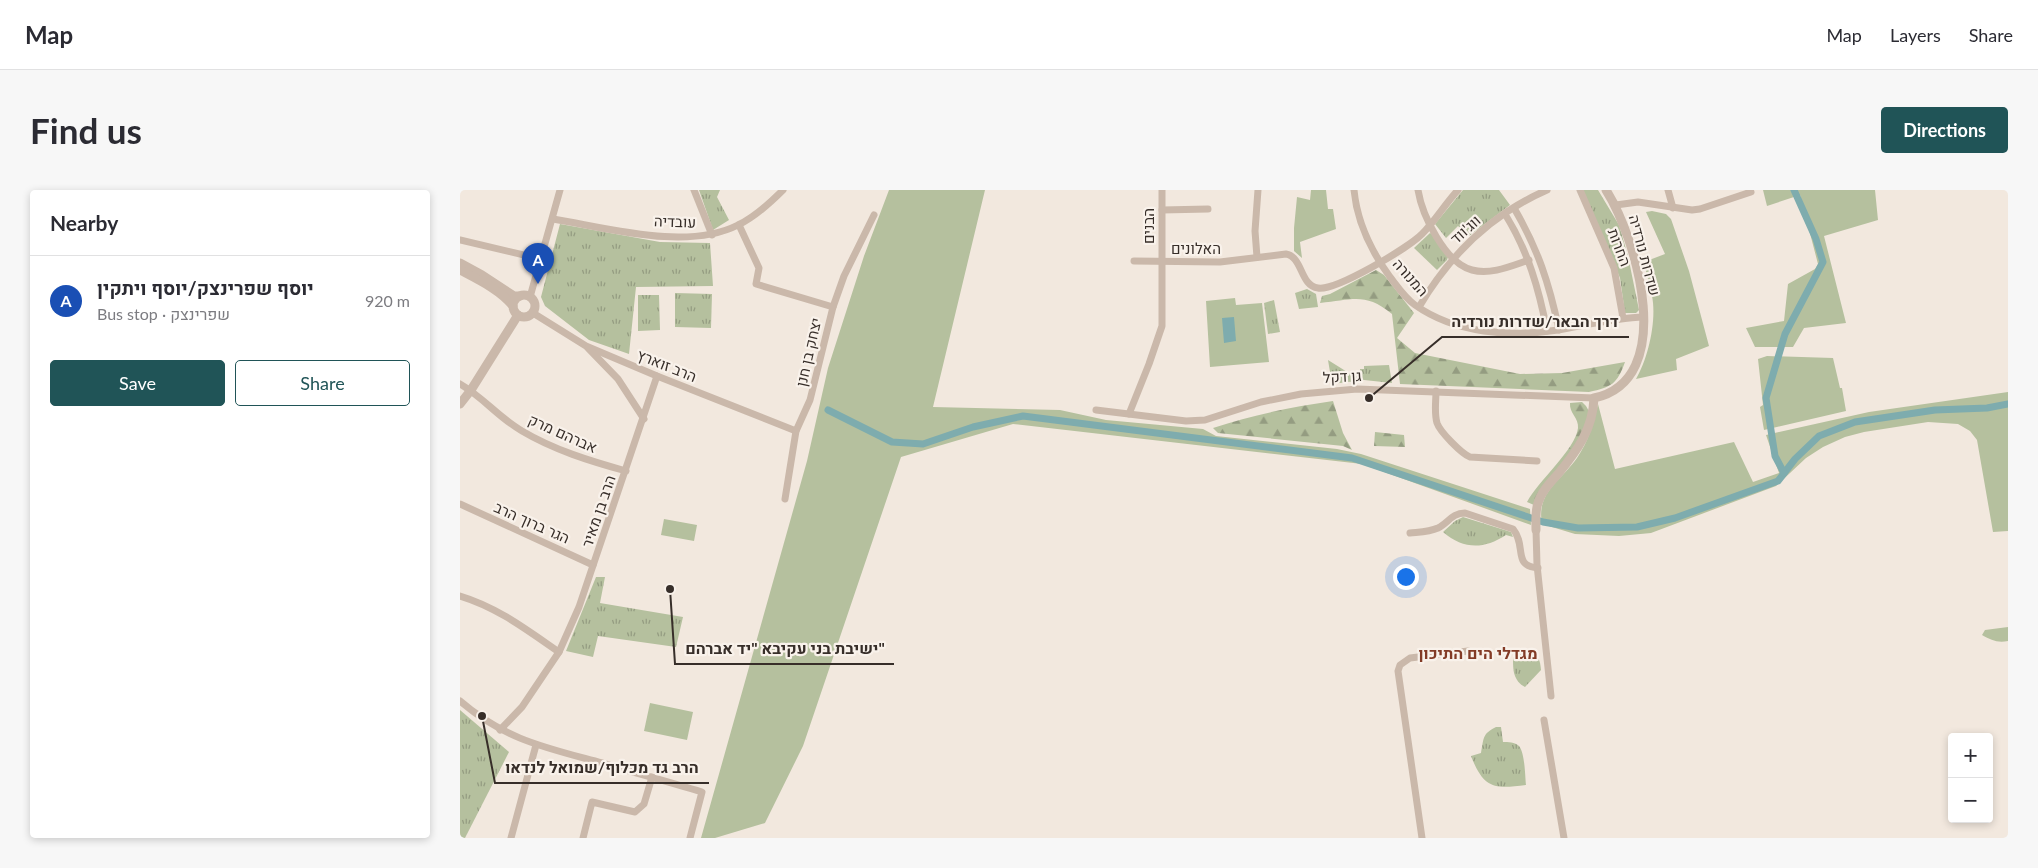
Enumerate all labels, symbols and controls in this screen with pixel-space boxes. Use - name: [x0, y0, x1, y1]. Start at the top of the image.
- text: Map: [25, 20, 73, 49]
- text: Map: [1826, 24, 1862, 46]
- text: Layers: [1890, 24, 1941, 46]
- text: Share: [1969, 24, 2013, 46]
- button: Directions: [1881, 107, 2008, 153]
- text: Find us: [30, 109, 142, 151]
- street label: הבנים: [1139, 208, 1157, 244]
- text: Nearby: [50, 210, 118, 235]
- street label: עובדיה: [654, 211, 696, 231]
- street label: ווג'ווד: [1446, 211, 1484, 247]
- street label: שדרות נורדיה: [1626, 213, 1664, 297]
- street label: החרות: [1605, 226, 1635, 268]
- street label: האלונים: [1171, 239, 1221, 257]
- pin: A: [522, 243, 554, 284]
- street label: המנורה: [1389, 254, 1433, 300]
- text: יוסף שפרינצק/יוסף ויתקין: [97, 276, 314, 299]
- text: A: [60, 291, 72, 310]
- text: 920 m: [365, 291, 410, 310]
- text: Bus stop · שפרינצק: [97, 304, 230, 323]
- callout: דרך הבאר/שדרות נורדיה: [1442, 306, 1629, 337]
- text: דרך הבאר/שדרות נורדיה: [1451, 311, 1619, 330]
- street label: יצחק בן חנן: [791, 316, 825, 388]
- street label: הרב זוארץ: [635, 345, 699, 385]
- button: Save: [50, 360, 225, 406]
- button: Share: [235, 360, 410, 406]
- street label: גן דקל: [1322, 366, 1362, 386]
- street label: אברהם מרק: [526, 410, 600, 456]
- street label: הרב בן מאיר: [577, 473, 619, 549]
- street label: הגר ברוך הרב: [491, 497, 573, 547]
- your location: [1393, 564, 1419, 590]
- callout: ישיבת בני עקיבא "יד אברהם": [675, 633, 894, 664]
- text: ישיבת בני עקיבא "יד אברהם": [685, 638, 885, 657]
- district label: מגדלי הים התיכון: [1419, 643, 1537, 662]
- map controls: [1948, 733, 1993, 823]
- button: +: [1948, 733, 1993, 778]
- callout: הרב גד מכלוף/שמואל לנדאו: [495, 752, 709, 783]
- text: הרב גד מכלוף/שמואל לנדאו: [505, 757, 699, 776]
- button: −: [1948, 778, 1993, 823]

